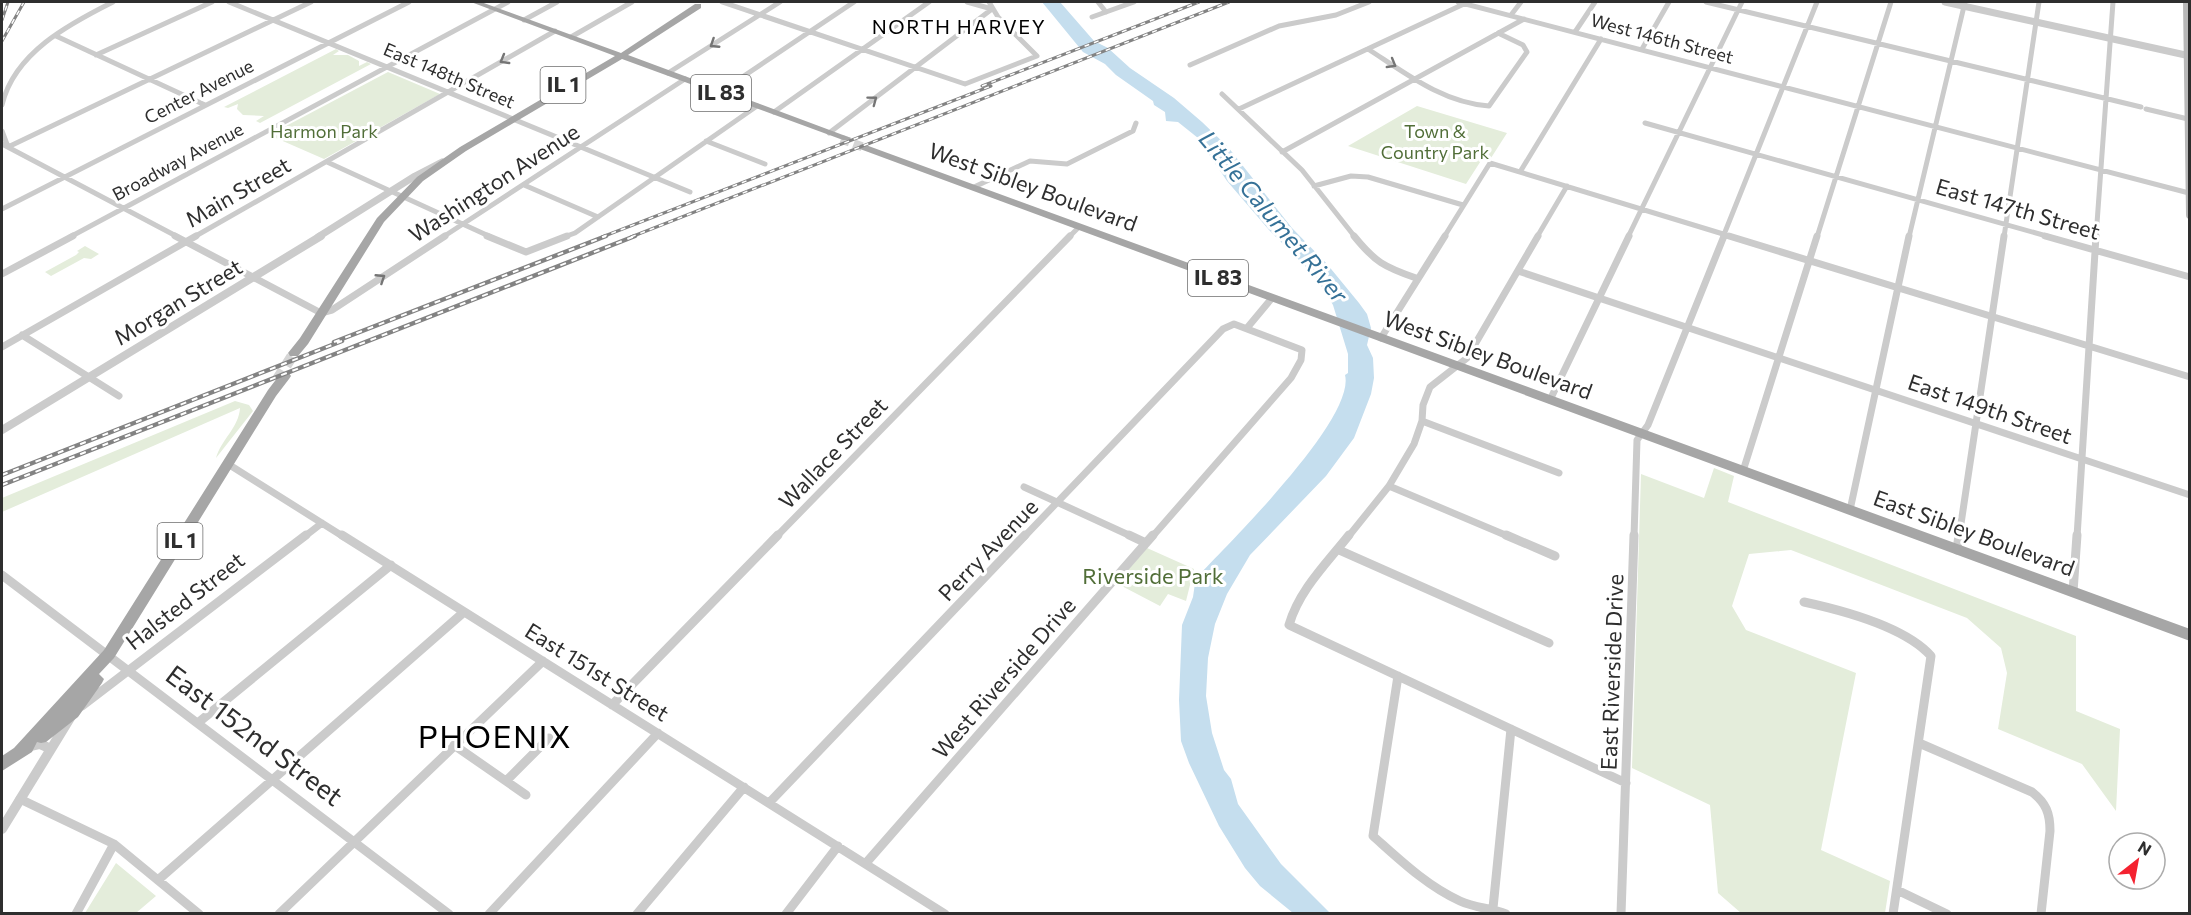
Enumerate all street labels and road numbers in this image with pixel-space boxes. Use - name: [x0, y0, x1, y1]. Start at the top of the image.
- street label: West 146th Street: [1588, 8, 1736, 68]
- street label: East 148th Street: [380, 38, 518, 113]
- street label: Center Avenue: [140, 54, 257, 128]
- road number: IL 1: [540, 67, 586, 103]
- road number: IL 83: [691, 75, 751, 111]
- street label: Broadway Avenue: [108, 117, 247, 205]
- street label: Washington Avenue: [403, 117, 584, 248]
- street label: West Sibley Boulevard: [925, 136, 1141, 237]
- street label: Main Street: [180, 151, 295, 233]
- street label: East 147th Street: [1933, 172, 2103, 245]
- street label: Morgan Street: [109, 253, 247, 351]
- road number: IL 83: [1188, 260, 1248, 296]
- street label: West Sibley Boulevard: [1380, 304, 1596, 405]
- street label: East 149th Street: [1905, 368, 2076, 449]
- street label: Wallace Street: [773, 391, 892, 514]
- street label: East Sibley Boulevard: [1870, 484, 2078, 581]
- street label: Perry Avenue: [932, 493, 1043, 606]
- road number: IL 1: [158, 523, 202, 559]
- street label: Halsted Street: [120, 546, 249, 655]
- street label: East Riverside Drive: [1595, 573, 1628, 771]
- street label: West Riverside Drive: [926, 592, 1081, 764]
- street label: East 151st Street: [520, 617, 674, 727]
- street label: East 152nd Street: [160, 657, 350, 812]

